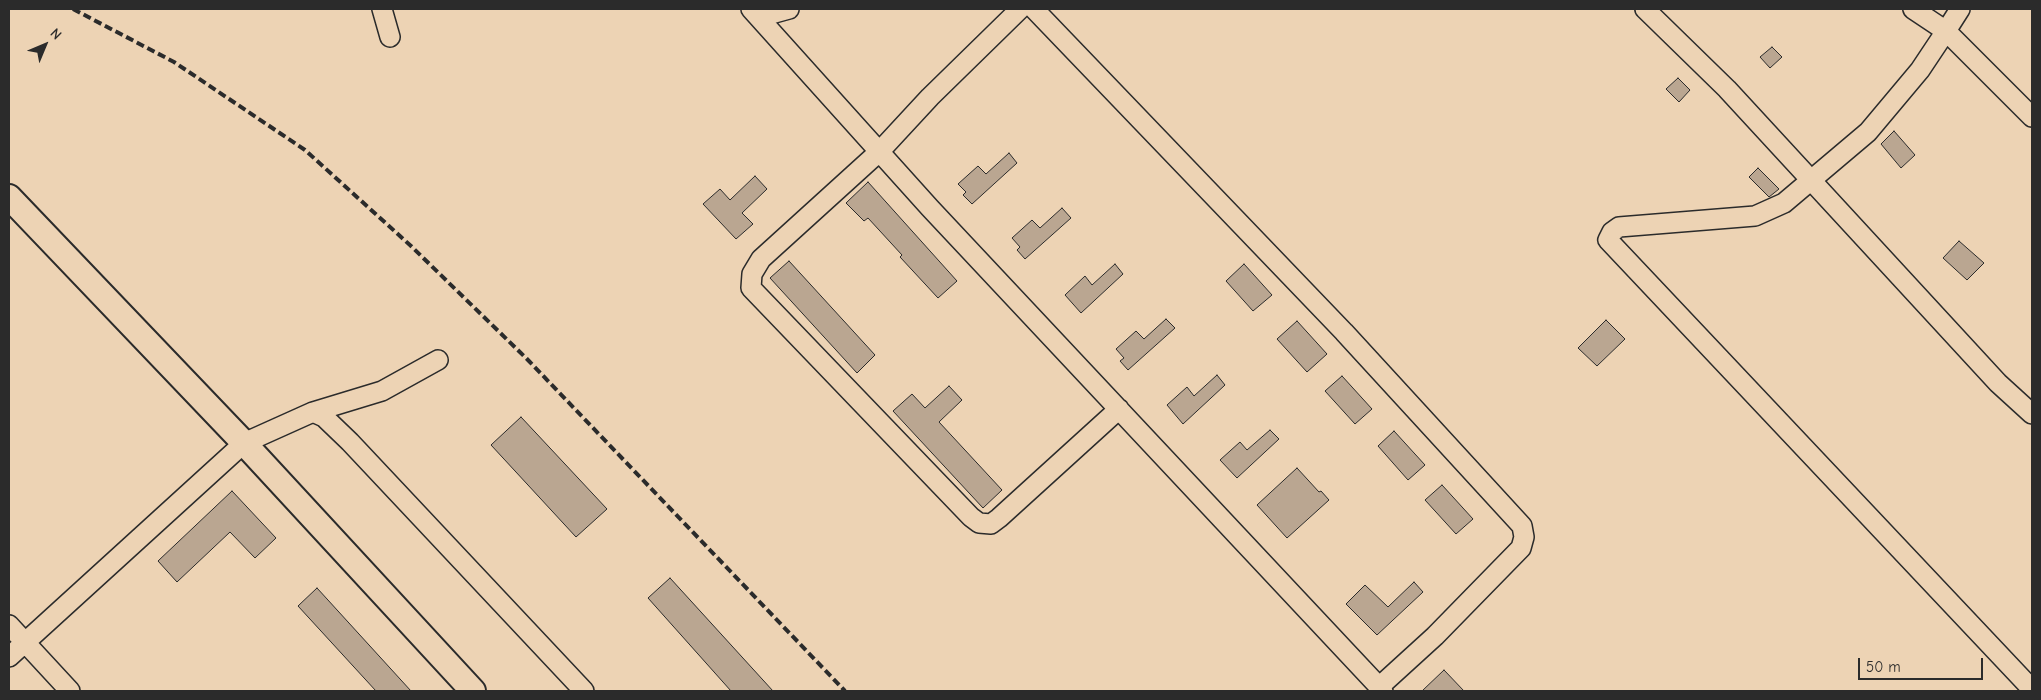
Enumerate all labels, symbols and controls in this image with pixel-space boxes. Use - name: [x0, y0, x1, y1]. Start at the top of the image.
- north arrow: [20, 20, 70, 70]
- text: N: [47, 25, 65, 43]
- scale bar: [1861, 648, 1986, 680]
- text: 50 m: [1866, 658, 1901, 676]

